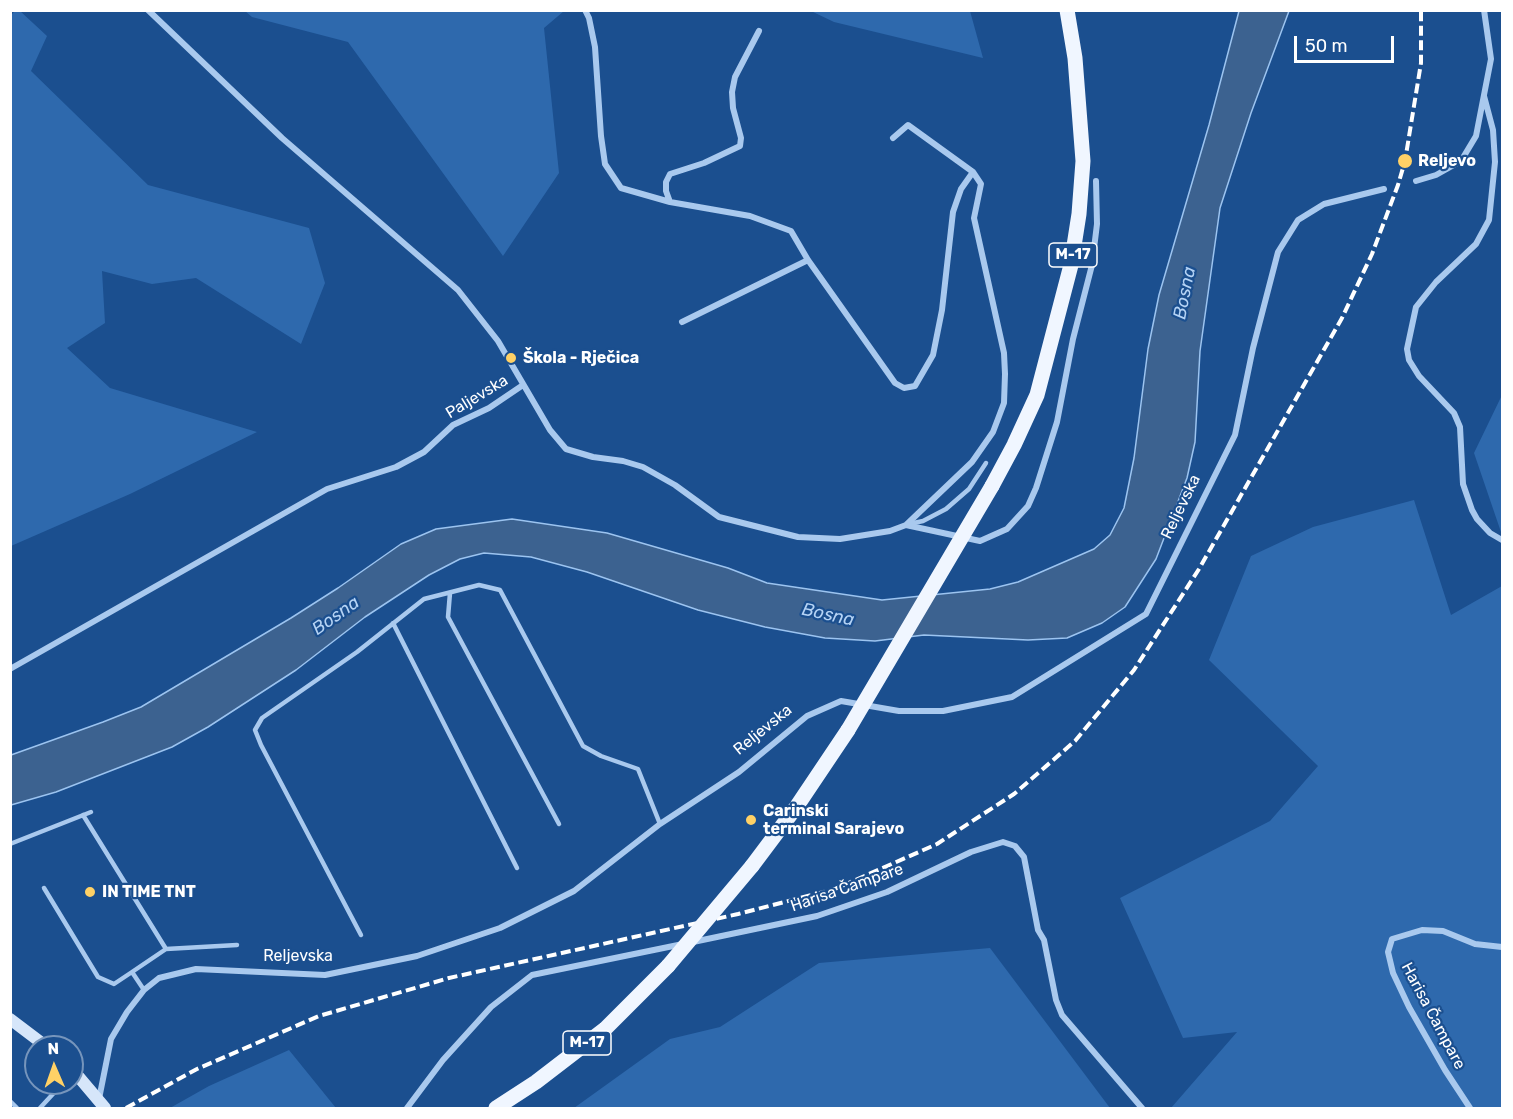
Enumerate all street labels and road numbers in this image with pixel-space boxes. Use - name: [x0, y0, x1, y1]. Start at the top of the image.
- road number: M-17: [1049, 243, 1097, 267]
- street label: Paljevska: [442, 371, 512, 423]
- street label: Reljevska: [1157, 471, 1205, 543]
- street label: Reljevska: [730, 701, 796, 759]
- street label: Harisa Čampare: [788, 860, 906, 916]
- street label: Reljevska: [263, 946, 333, 966]
- street label: Harisa Čampare: [1397, 959, 1469, 1073]
- road number: M-17: [563, 1031, 611, 1055]

